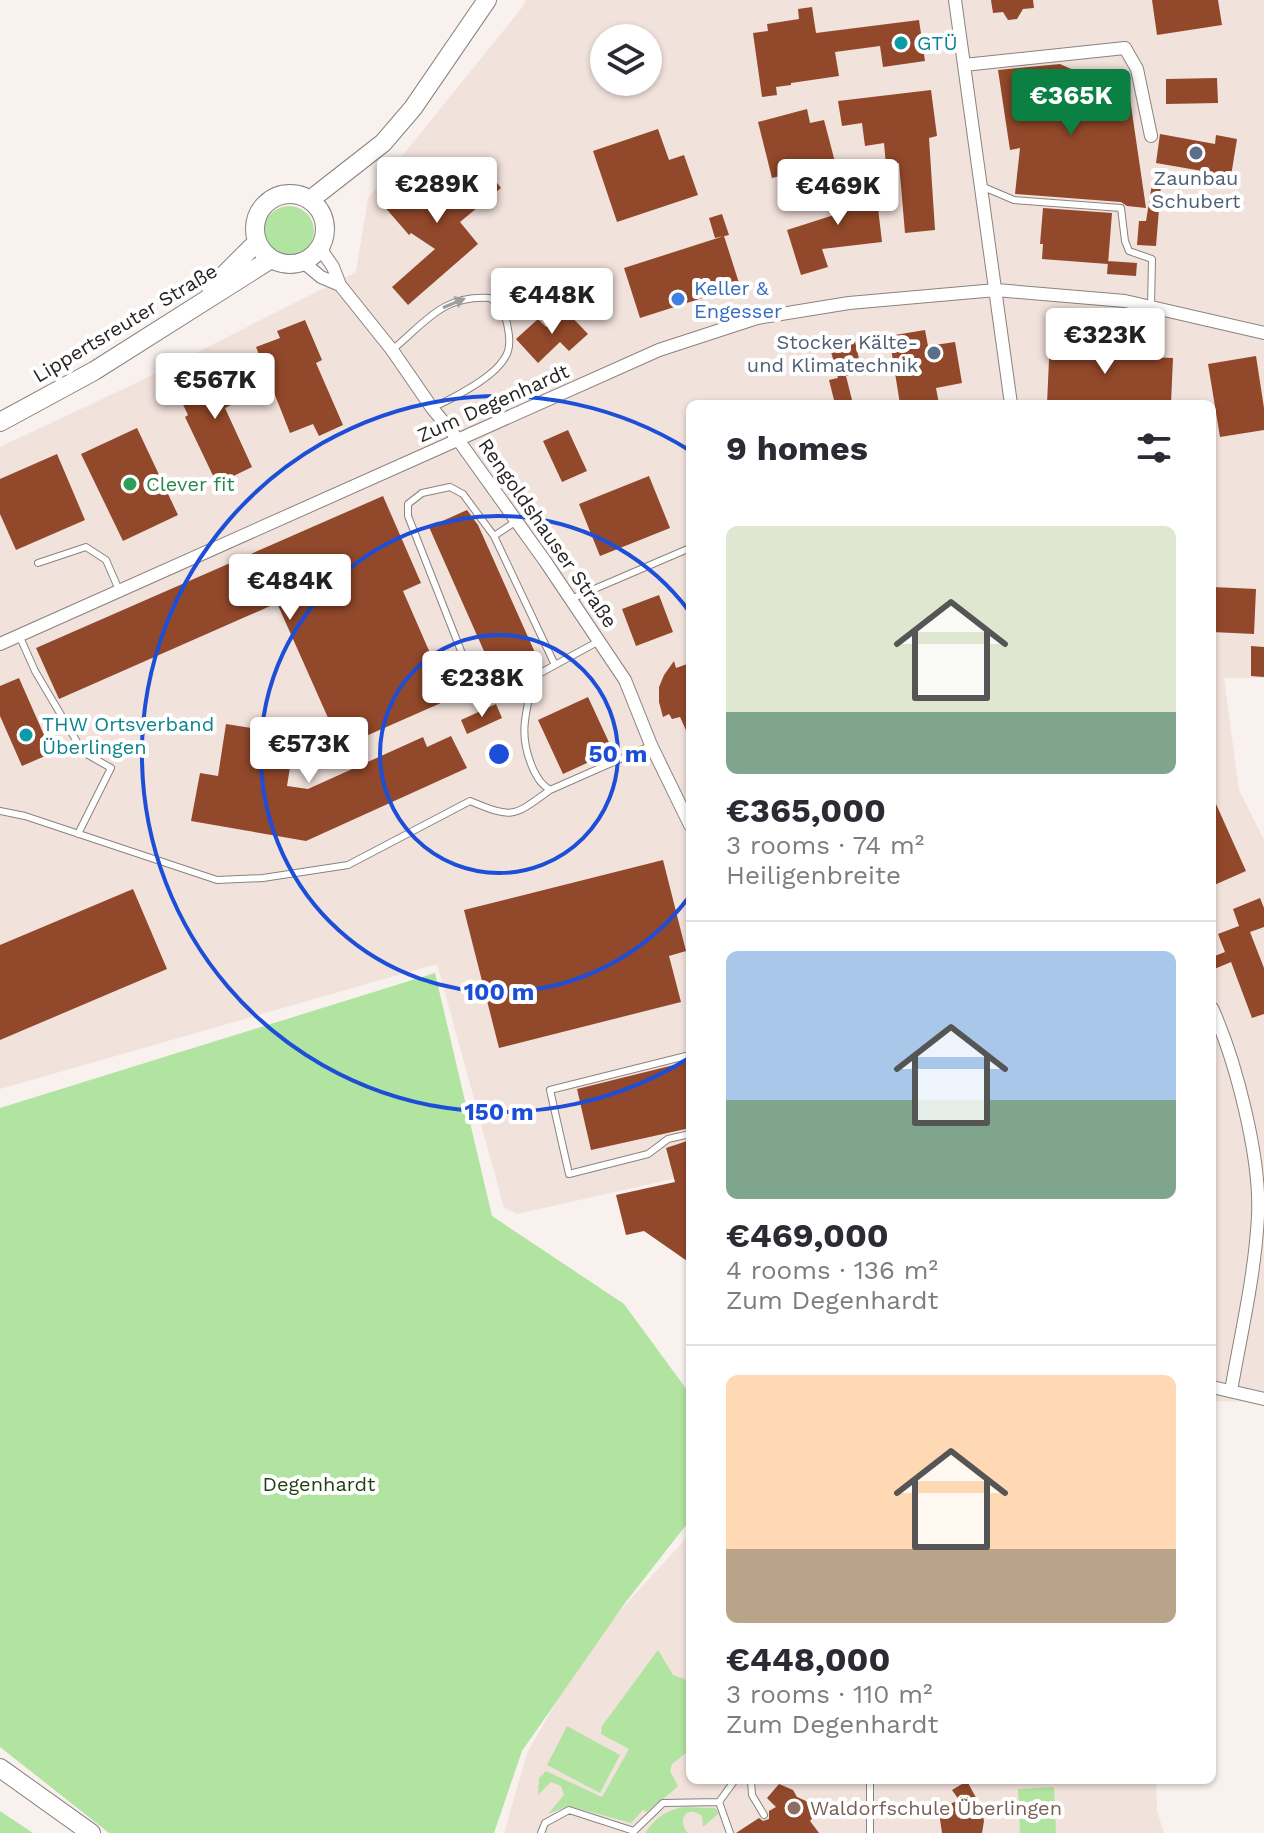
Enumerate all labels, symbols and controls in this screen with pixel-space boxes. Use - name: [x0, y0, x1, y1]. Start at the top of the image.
- map controls: [590, 24, 662, 96]
- button: layers: [590, 24, 662, 96]
- place label: GTÜ: [917, 31, 958, 55]
- marker: GTÜ: [892, 34, 910, 52]
- pin: €365K: [1015, 69, 1127, 137]
- text: €365K: [1030, 80, 1112, 110]
- marker: Zaunbau Schubert: [1187, 144, 1205, 162]
- pin: €289K: [381, 157, 493, 225]
- pin: €469K: [782, 159, 894, 227]
- place label: Zaunbau Schubert: [1152, 166, 1241, 213]
- text: €289K: [395, 168, 479, 198]
- text: €469K: [795, 170, 881, 200]
- street label: Lippertsreuter Straße: [28, 258, 222, 388]
- pin: €448K: [496, 268, 608, 336]
- place label: Keller & Engesser: [694, 276, 782, 323]
- text: €448K: [509, 279, 595, 309]
- marker: Keller & Engesser: [669, 290, 687, 308]
- one-way arrow: [442, 296, 465, 309]
- pin: €323K: [1049, 308, 1161, 376]
- text: €323K: [1064, 319, 1146, 349]
- place label: Stocker Kälte- und Klimatechnik: [747, 330, 918, 377]
- marker: Stocker Kälte- und Klimatechnik: [925, 344, 943, 362]
- pin: €567K: [159, 353, 271, 421]
- street label: Zum Degenhardt: [413, 359, 573, 447]
- text: €567K: [174, 364, 256, 394]
- icon: filters: [1132, 426, 1176, 470]
- text: 9 homes: [726, 428, 868, 468]
- street label: Rengoldshauser Straße: [473, 434, 623, 632]
- place label: Clever fit: [146, 472, 235, 496]
- marker: Clever fit: [121, 475, 139, 493]
- pin: €484K: [234, 554, 346, 622]
- text: €484K: [247, 565, 333, 595]
- icon: home: [879, 578, 1023, 722]
- pin: €238K: [426, 651, 538, 719]
- text: €238K: [440, 662, 524, 692]
- place label: THW Ortsverband Überlingen: [42, 712, 214, 759]
- pin: €573K: [253, 717, 365, 785]
- marker: THW Ortsverband Überlingen: [17, 726, 35, 744]
- text: €573K: [268, 728, 350, 758]
- centre of rings: [485, 740, 513, 768]
- text: 50 m: [589, 740, 647, 768]
- text: €365,000: [726, 790, 886, 830]
- text: 3 rooms · 74 m²: [726, 830, 924, 860]
- text: Heiligenbreite: [726, 860, 901, 890]
- text: 100 m: [464, 978, 534, 1006]
- icon: home: [879, 1003, 1023, 1147]
- text: 150 m: [464, 1098, 534, 1126]
- text: €469,000: [726, 1215, 889, 1255]
- text: 4 rooms · 136 m²: [726, 1255, 938, 1285]
- text: Zum Degenhardt: [726, 1285, 938, 1315]
- icon: home: [879, 1427, 1023, 1571]
- park label: Degenhardt: [263, 1472, 376, 1496]
- text: €448,000: [726, 1639, 890, 1679]
- text: 3 rooms · 110 m²: [726, 1679, 933, 1709]
- text: Zum Degenhardt: [726, 1709, 938, 1739]
- place label: Waldorfschule Überlingen: [810, 1796, 1062, 1820]
- marker: Waldorfschule Überlingen: [785, 1799, 803, 1817]

